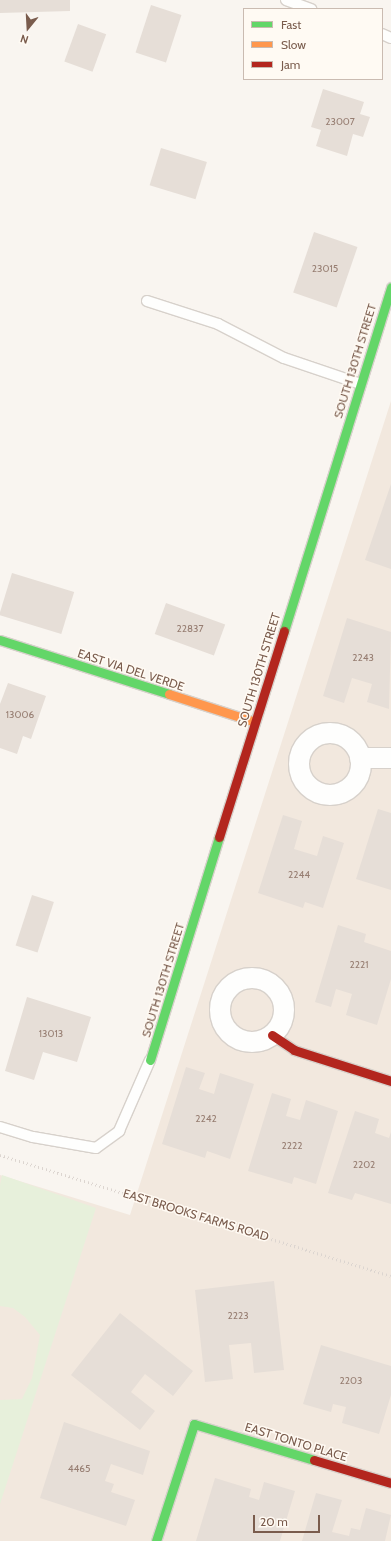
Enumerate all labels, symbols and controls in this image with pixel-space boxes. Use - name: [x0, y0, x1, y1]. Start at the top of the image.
- north arrow: [8, 8, 48, 48]
- legend: [243, 8, 383, 80]
- text: Fast: [281, 17, 301, 32]
- text: N: [18, 32, 30, 47]
- text: Slow: [281, 37, 306, 52]
- text: Jam: [281, 57, 300, 72]
- house number: 23007: [325, 116, 355, 128]
- house number: 23015: [312, 263, 338, 275]
- street label: SOUTH 130TH STREET: [331, 302, 379, 420]
- street label: SOUTH 130TH STREET: [235, 611, 283, 729]
- house number: 22837: [177, 623, 203, 635]
- street label: EAST VIA DEL VERDE: [76, 646, 186, 694]
- house number: 2243: [352, 652, 374, 664]
- house number: 13006: [6, 709, 34, 721]
- house number: 2244: [288, 869, 310, 881]
- street label: SOUTH 130TH STREET: [139, 921, 187, 1039]
- house number: 2221: [350, 959, 368, 971]
- house number: 13013: [39, 1028, 63, 1040]
- house number: 2242: [195, 1113, 217, 1125]
- house number: 2222: [282, 1140, 302, 1152]
- house number: 2202: [353, 1159, 375, 1171]
- street label: EAST BROOKS FARMS ROAD: [121, 1186, 271, 1244]
- house number: 2223: [227, 1310, 249, 1322]
- house number: 2203: [340, 1375, 362, 1387]
- street label: EAST TONTO PLACE: [243, 1420, 349, 1464]
- house number: 4465: [68, 1463, 90, 1475]
- scale bar: [255, 1507, 322, 1533]
- text: 20 m: [260, 1514, 288, 1529]

